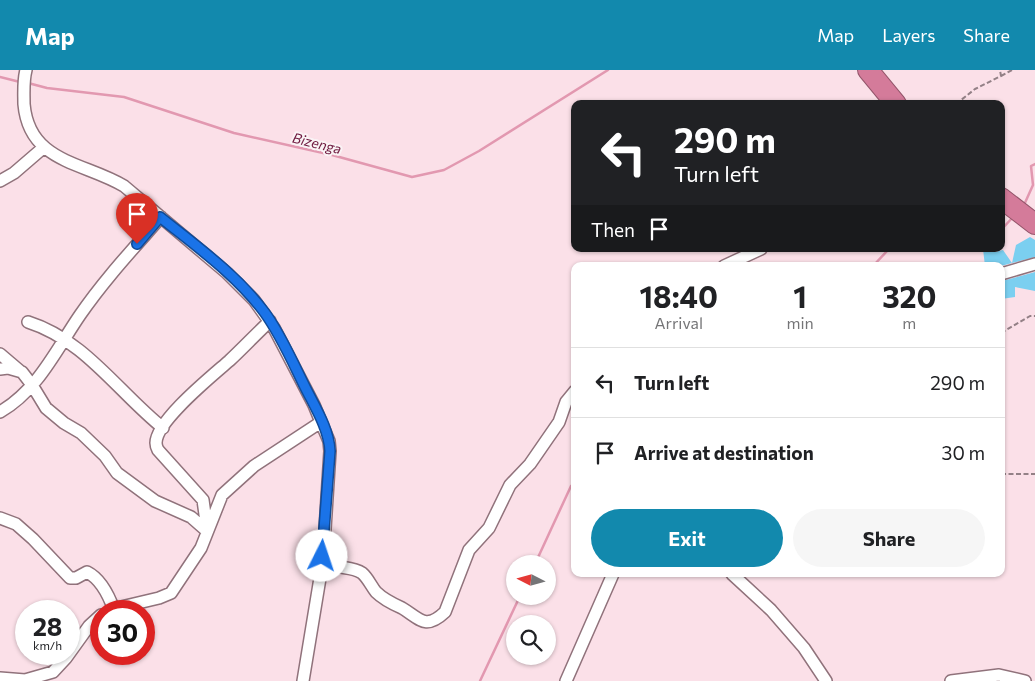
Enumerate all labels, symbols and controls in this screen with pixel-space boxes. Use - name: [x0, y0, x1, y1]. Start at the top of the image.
- text: Map: [25, 21, 75, 50]
- text: Map: [817, 24, 854, 46]
- text: Layers: [882, 24, 935, 46]
- text: Share: [963, 24, 1010, 46]
- text: 290 m: [674, 117, 776, 160]
- icon: left: [591, 120, 656, 185]
- water label: Bizenga: [291, 129, 343, 157]
- text: Turn left: [674, 160, 759, 187]
- pin: [116, 193, 158, 244]
- icon: arrive: [123, 200, 151, 228]
- icon: arrive: [645, 215, 673, 243]
- text: Then: [591, 218, 635, 241]
- text: 18:40: [640, 277, 718, 314]
- text: 1: [793, 277, 807, 314]
- text: 320: [882, 277, 936, 314]
- text: Arrival: [655, 313, 703, 332]
- text: min: [787, 313, 814, 332]
- text: m: [902, 313, 916, 332]
- icon: left: [591, 369, 619, 397]
- text: Turn left: [634, 371, 709, 394]
- text: 290 m: [930, 371, 985, 394]
- icon: arrive: [591, 439, 619, 467]
- text: Arrive at destination: [634, 441, 814, 464]
- text: 30 m: [942, 441, 985, 464]
- button: Exit: [591, 509, 783, 567]
- button: Share: [793, 509, 985, 567]
- position arrow: [295, 529, 347, 581]
- north arrow: [506, 555, 556, 605]
- map controls: [506, 555, 556, 665]
- speed limit sign: 30: [90, 600, 155, 665]
- text: 28: [33, 611, 62, 641]
- button: search: [506, 615, 556, 665]
- text: km/h: [33, 638, 62, 652]

